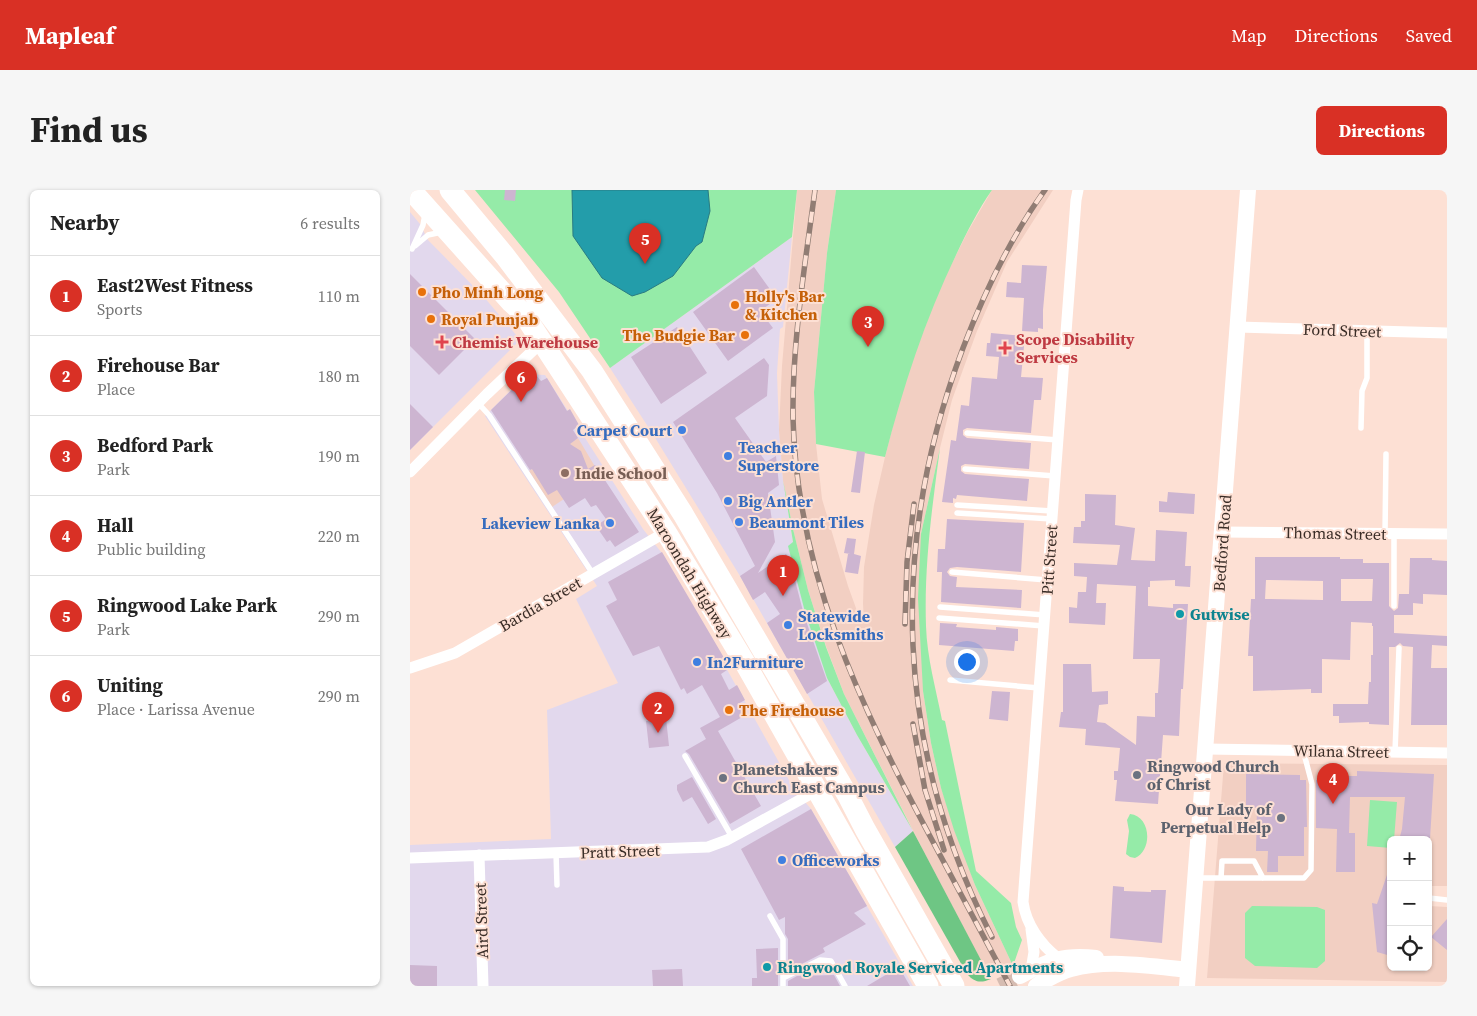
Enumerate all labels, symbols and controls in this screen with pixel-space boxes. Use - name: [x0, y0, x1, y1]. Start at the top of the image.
- text: Mapleaf: [25, 19, 115, 52]
- text: Map: [1231, 23, 1267, 48]
- text: Directions: [1295, 23, 1378, 48]
- text: Saved: [1406, 23, 1452, 48]
- text: Find us: [30, 106, 148, 154]
- button: Directions: [1316, 106, 1447, 155]
- text: Nearby: [50, 208, 120, 237]
- text: 6 results: [300, 212, 360, 234]
- pin: 5: [629, 223, 661, 264]
- text: East2West Fitness: [97, 272, 253, 298]
- place label: Pho Minh Long: [432, 281, 544, 303]
- text: 1: [62, 285, 70, 307]
- text: 110 m: [318, 285, 360, 307]
- place label: Holly's Bar & Kitchen: [745, 285, 825, 325]
- marker: Pho Minh Long: [416, 286, 428, 298]
- text: Sports: [97, 298, 142, 320]
- marker: Holly's Bar & Kitchen: [729, 299, 741, 311]
- pin: 3: [852, 306, 884, 347]
- place label: Royal Punjab: [441, 308, 538, 330]
- marker: Royal Punjab: [425, 313, 437, 325]
- street label: Ford Street: [1303, 318, 1382, 342]
- place label: The Budgie Bar: [622, 324, 736, 346]
- place label: Scope Disability Services: [1016, 328, 1135, 368]
- marker: The Budgie Bar: [739, 329, 751, 341]
- place label: Chemist Warehouse: [452, 331, 598, 353]
- marker: Chemist Warehouse: [436, 336, 448, 348]
- marker: Scope Disability Services: [998, 341, 1012, 355]
- text: Firehouse Bar: [97, 352, 220, 378]
- pin: 6: [505, 361, 537, 402]
- text: 2: [62, 365, 70, 387]
- text: 180 m: [318, 365, 360, 387]
- text: Place: [97, 378, 135, 400]
- place label: Carpet Court: [577, 419, 672, 441]
- marker: Carpet Court: [676, 424, 688, 436]
- text: Bedford Park: [97, 432, 213, 458]
- place label: Teacher Superstore: [738, 436, 819, 476]
- text: 3: [62, 445, 70, 467]
- text: 190 m: [318, 445, 360, 467]
- marker: Teacher Superstore: [722, 450, 734, 462]
- text: Park: [97, 458, 130, 480]
- place label: Indie School: [575, 462, 667, 484]
- marker: Indie School: [559, 467, 571, 479]
- place label: Big Antler: [738, 490, 813, 512]
- street label: Bedford Road: [1208, 494, 1236, 592]
- marker: Big Antler: [722, 495, 734, 507]
- street label: Maroondah Highway: [642, 503, 738, 643]
- place label: Beaumont Tiles: [749, 511, 864, 533]
- text: Hall: [97, 512, 134, 538]
- place label: Lakeview Lanka: [481, 512, 600, 534]
- marker: Beaumont Tiles: [733, 516, 745, 528]
- marker: Lakeview Lanka: [604, 517, 616, 529]
- street label: Thomas Street: [1283, 521, 1387, 545]
- street label: Pitt Street: [1036, 524, 1062, 596]
- text: 4: [62, 525, 70, 547]
- text: 220 m: [318, 525, 360, 547]
- text: Public building: [97, 538, 206, 560]
- pin: 1: [767, 555, 799, 596]
- street label: Bardia Street: [495, 571, 586, 636]
- text: Ringwood Lake Park: [97, 592, 277, 618]
- place label: Gutwise: [1190, 603, 1250, 625]
- text: 5: [62, 605, 70, 627]
- text: 290 m: [318, 605, 360, 627]
- place label: Statewide Locksmiths: [798, 605, 884, 645]
- marker: Gutwise: [1174, 608, 1186, 620]
- text: Park: [97, 618, 130, 640]
- marker: Statewide Locksmiths: [782, 619, 794, 631]
- your location: [954, 649, 980, 675]
- place label: In2Furniture: [707, 651, 803, 673]
- marker: In2Furniture: [691, 656, 703, 668]
- text: Uniting: [97, 672, 163, 698]
- text: 6: [62, 685, 70, 707]
- text: 290 m: [318, 685, 360, 707]
- pin: 2: [642, 692, 674, 733]
- text: Place · Larissa Avenue: [97, 698, 255, 720]
- place label: The Firehouse: [739, 699, 844, 721]
- marker: The Firehouse: [723, 704, 735, 716]
- street label: Wilana Street: [1293, 739, 1390, 763]
- place label: Ringwood Church of Christ: [1147, 755, 1280, 795]
- place label: Planetshakers Church East Campus: [733, 758, 885, 798]
- pin: 4: [1317, 763, 1349, 804]
- marker: Ringwood Church of Christ: [1131, 769, 1143, 781]
- marker: Planetshakers Church East Campus: [717, 772, 729, 784]
- place label: Our Lady of Perpetual Help: [1161, 798, 1273, 838]
- marker: Our Lady of Perpetual Help: [1275, 812, 1287, 824]
- map controls: [1387, 836, 1432, 971]
- button: +: [1387, 836, 1432, 881]
- street label: Pratt Street: [580, 839, 661, 863]
- place label: Officeworks: [792, 849, 880, 871]
- marker: Officeworks: [776, 854, 788, 866]
- button: −: [1387, 881, 1432, 926]
- street label: Aird Street: [469, 882, 493, 959]
- button: locate: [1387, 926, 1432, 971]
- place label: Ringwood Royale Serviced Apartments: [777, 956, 1063, 978]
- marker: Ringwood Royale Serviced Apartments: [761, 961, 773, 973]

